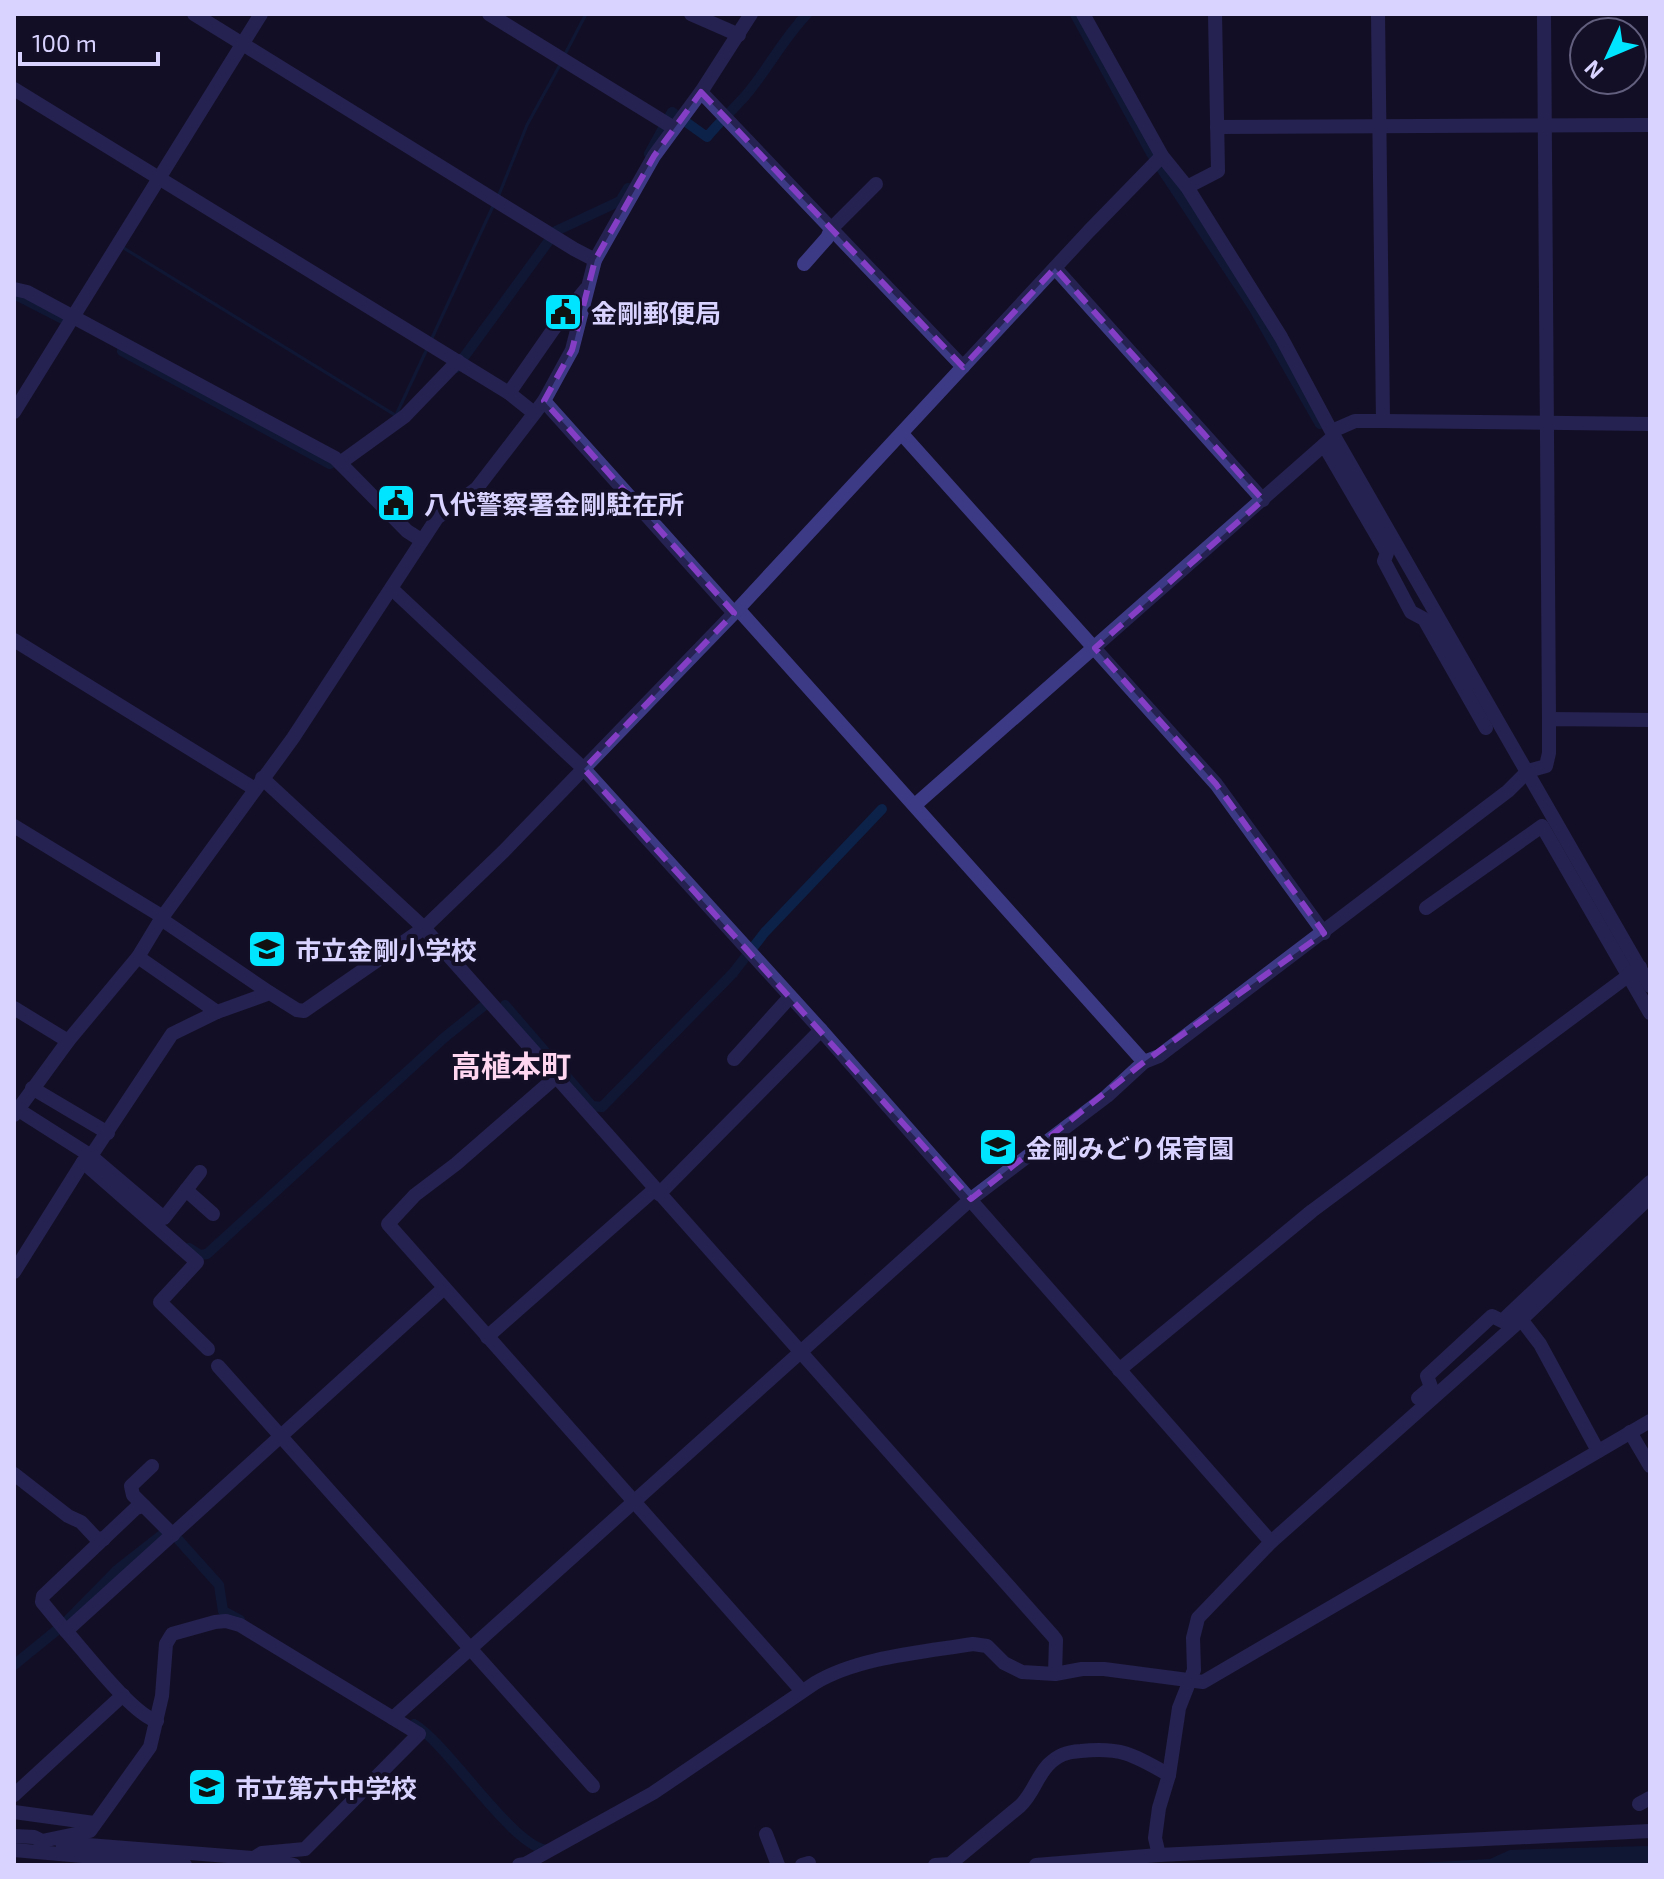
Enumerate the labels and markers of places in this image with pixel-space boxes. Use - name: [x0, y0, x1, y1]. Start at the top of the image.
- public building icon: 金剛郵便局: [542, 291, 584, 333]
- place label: 金剛郵便局: [591, 297, 721, 328]
- public building icon: 八代警察署金剛駐在所: [375, 482, 417, 524]
- place label: 八代警察署金剛駐在所: [424, 488, 684, 519]
- school or university icon: 市立金剛小学校: [246, 928, 288, 970]
- place label: 市立金剛小学校: [295, 934, 477, 965]
- school or university icon: 金剛みどり保育園: [977, 1126, 1019, 1168]
- place label: 金剛みどり保育園: [1026, 1132, 1234, 1163]
- school or university icon: 市立第六中学校: [186, 1766, 228, 1808]
- place label: 市立第六中学校: [235, 1772, 417, 1803]

